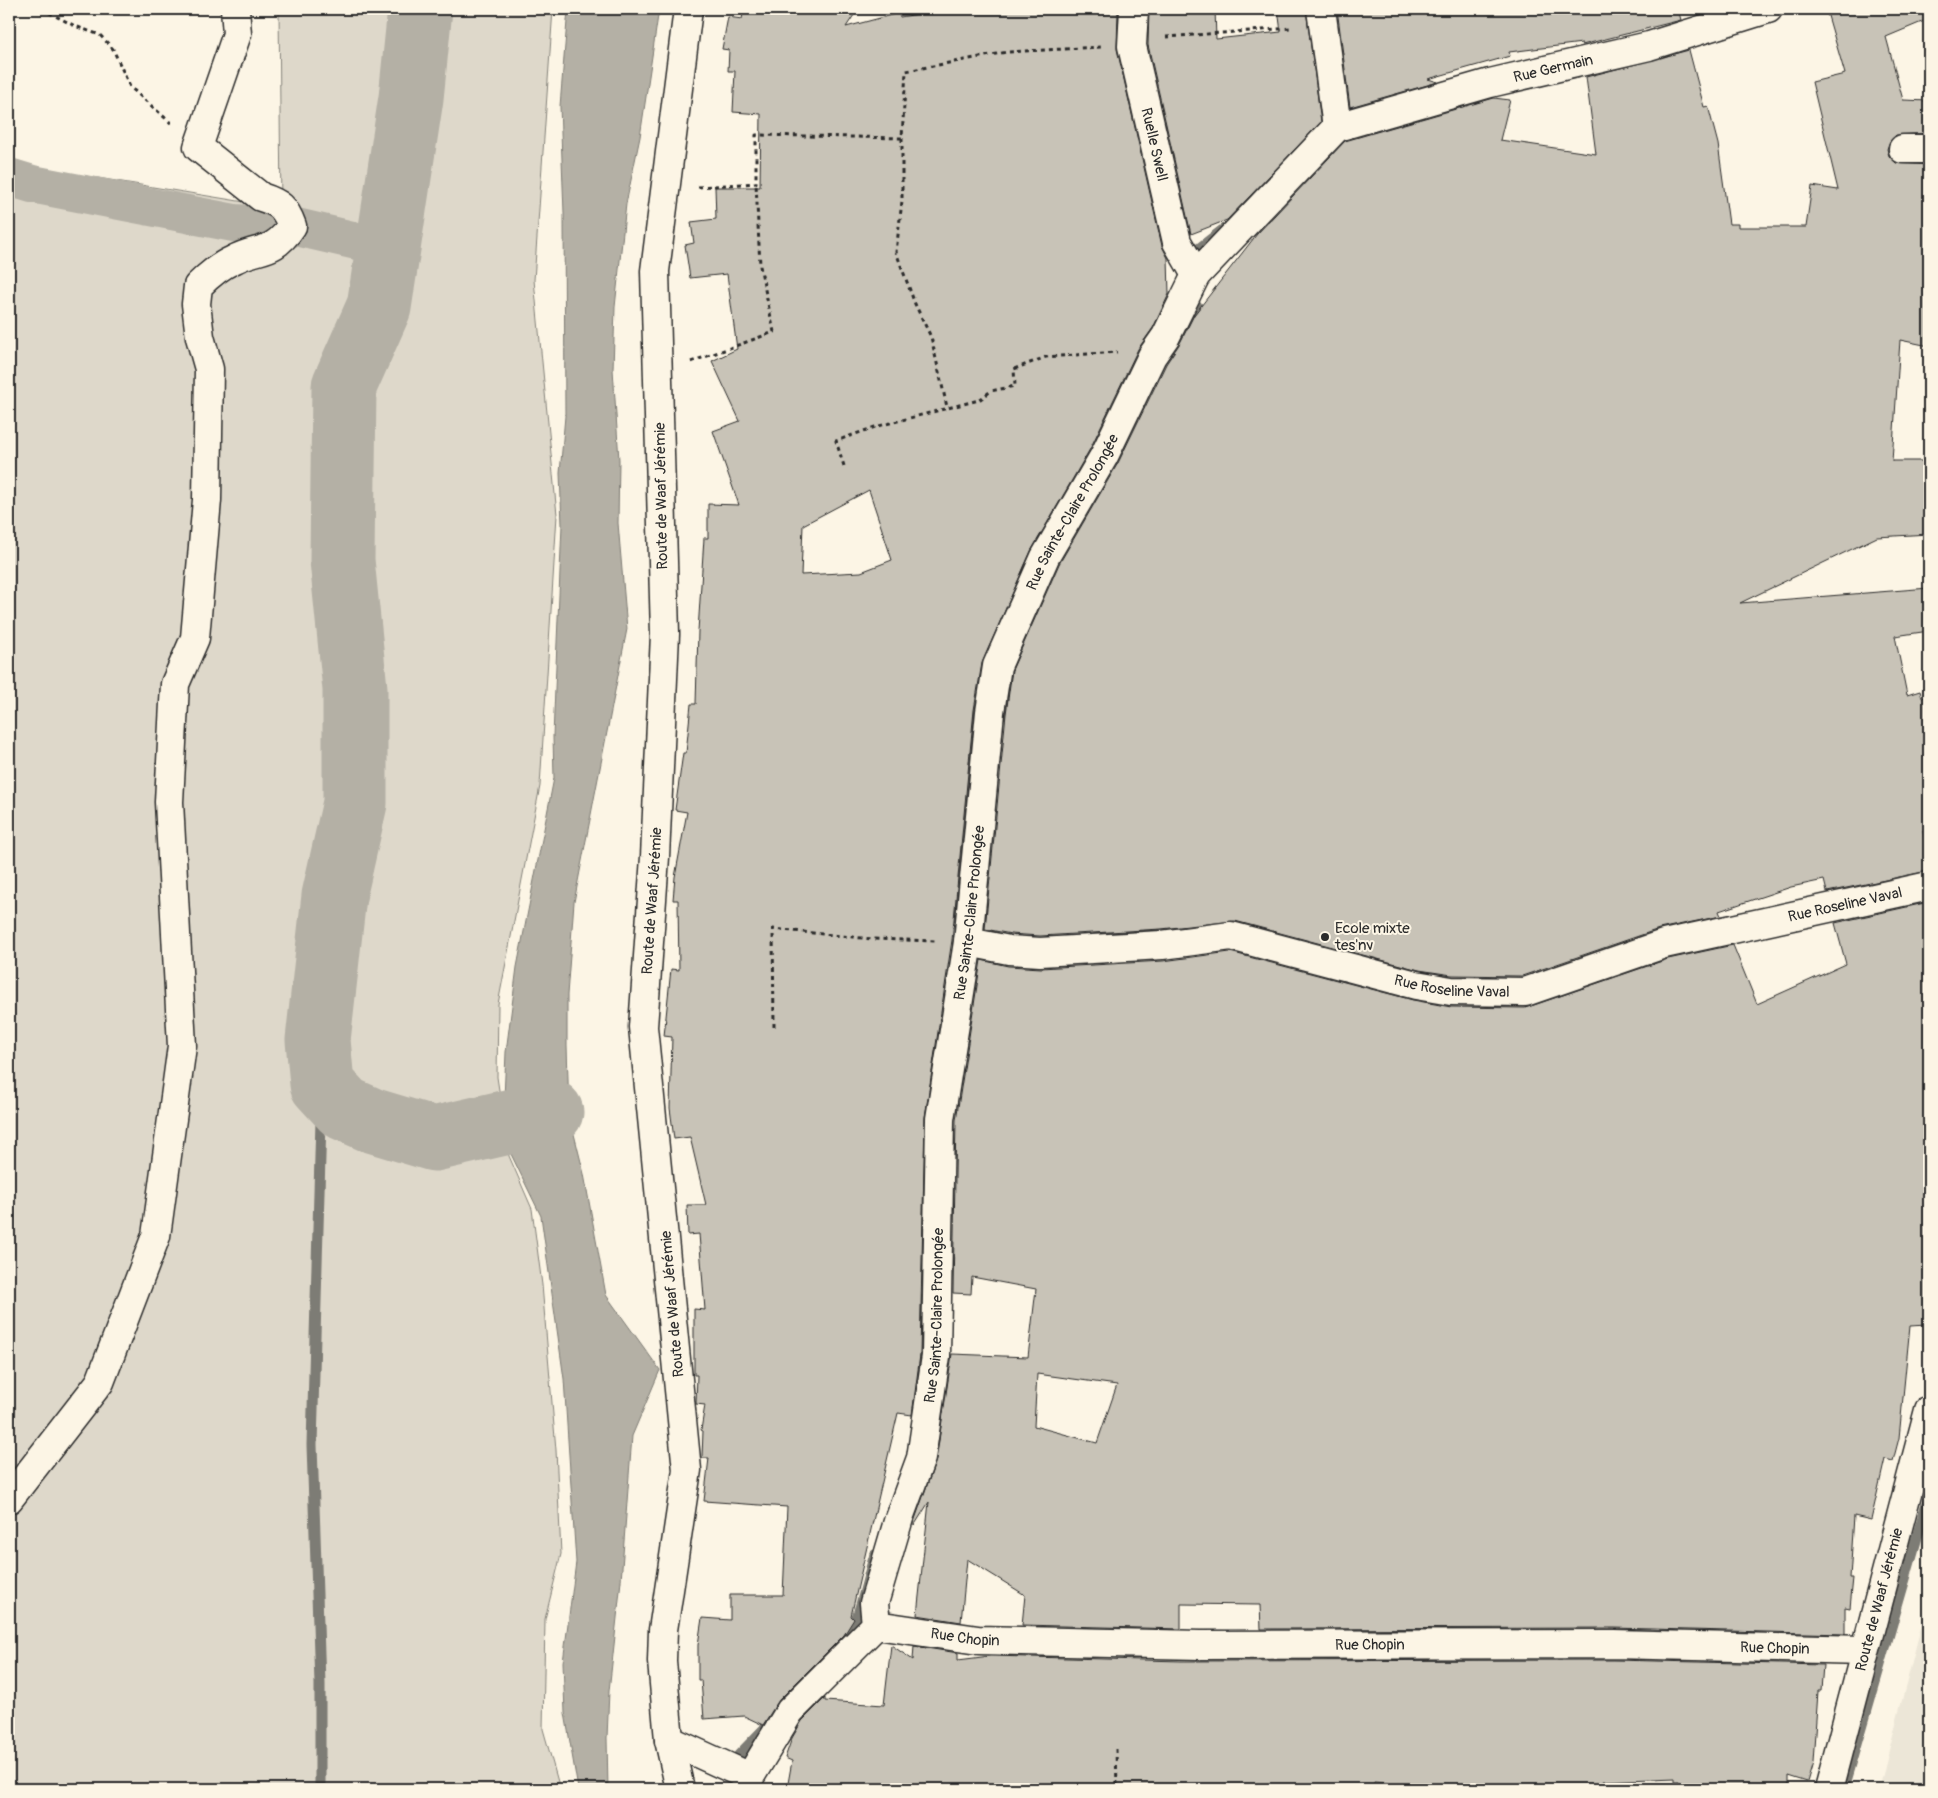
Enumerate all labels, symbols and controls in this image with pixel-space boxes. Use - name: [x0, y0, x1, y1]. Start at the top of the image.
- street label: Rue Germain: [1512, 50, 1595, 87]
- street label: Ruelle Swell: [1136, 106, 1172, 183]
- street label: Route de Waaf Jérémie: [651, 422, 672, 570]
- street label: Rue Sainte-Claire Prolongée: [1023, 430, 1123, 593]
- street label: Rue Sainte-Claire Prolongée: [950, 824, 989, 1001]
- street label: Route de Waaf Jérémie: [638, 826, 666, 975]
- street label: Rue Roseline Vaval: [1786, 883, 1904, 927]
- place label: Ecole mixte tes'nv: [1334, 919, 1410, 955]
- marker: Ecole mixte tes'nv: [1319, 931, 1331, 943]
- street label: Rue Roseline Vaval: [1392, 971, 1510, 1002]
- street label: Rue Sainte-Claire Prolongée: [920, 1227, 948, 1404]
- street label: Route de Waaf Jérémie: [657, 1229, 688, 1378]
- street label: Route de Waaf Jérémie: [1852, 1525, 1908, 1673]
- street label: Rue Chopin: [929, 1624, 1000, 1650]
- street label: Rue Chopin: [1335, 1636, 1405, 1655]
- street label: Rue Chopin: [1740, 1638, 1810, 1659]

